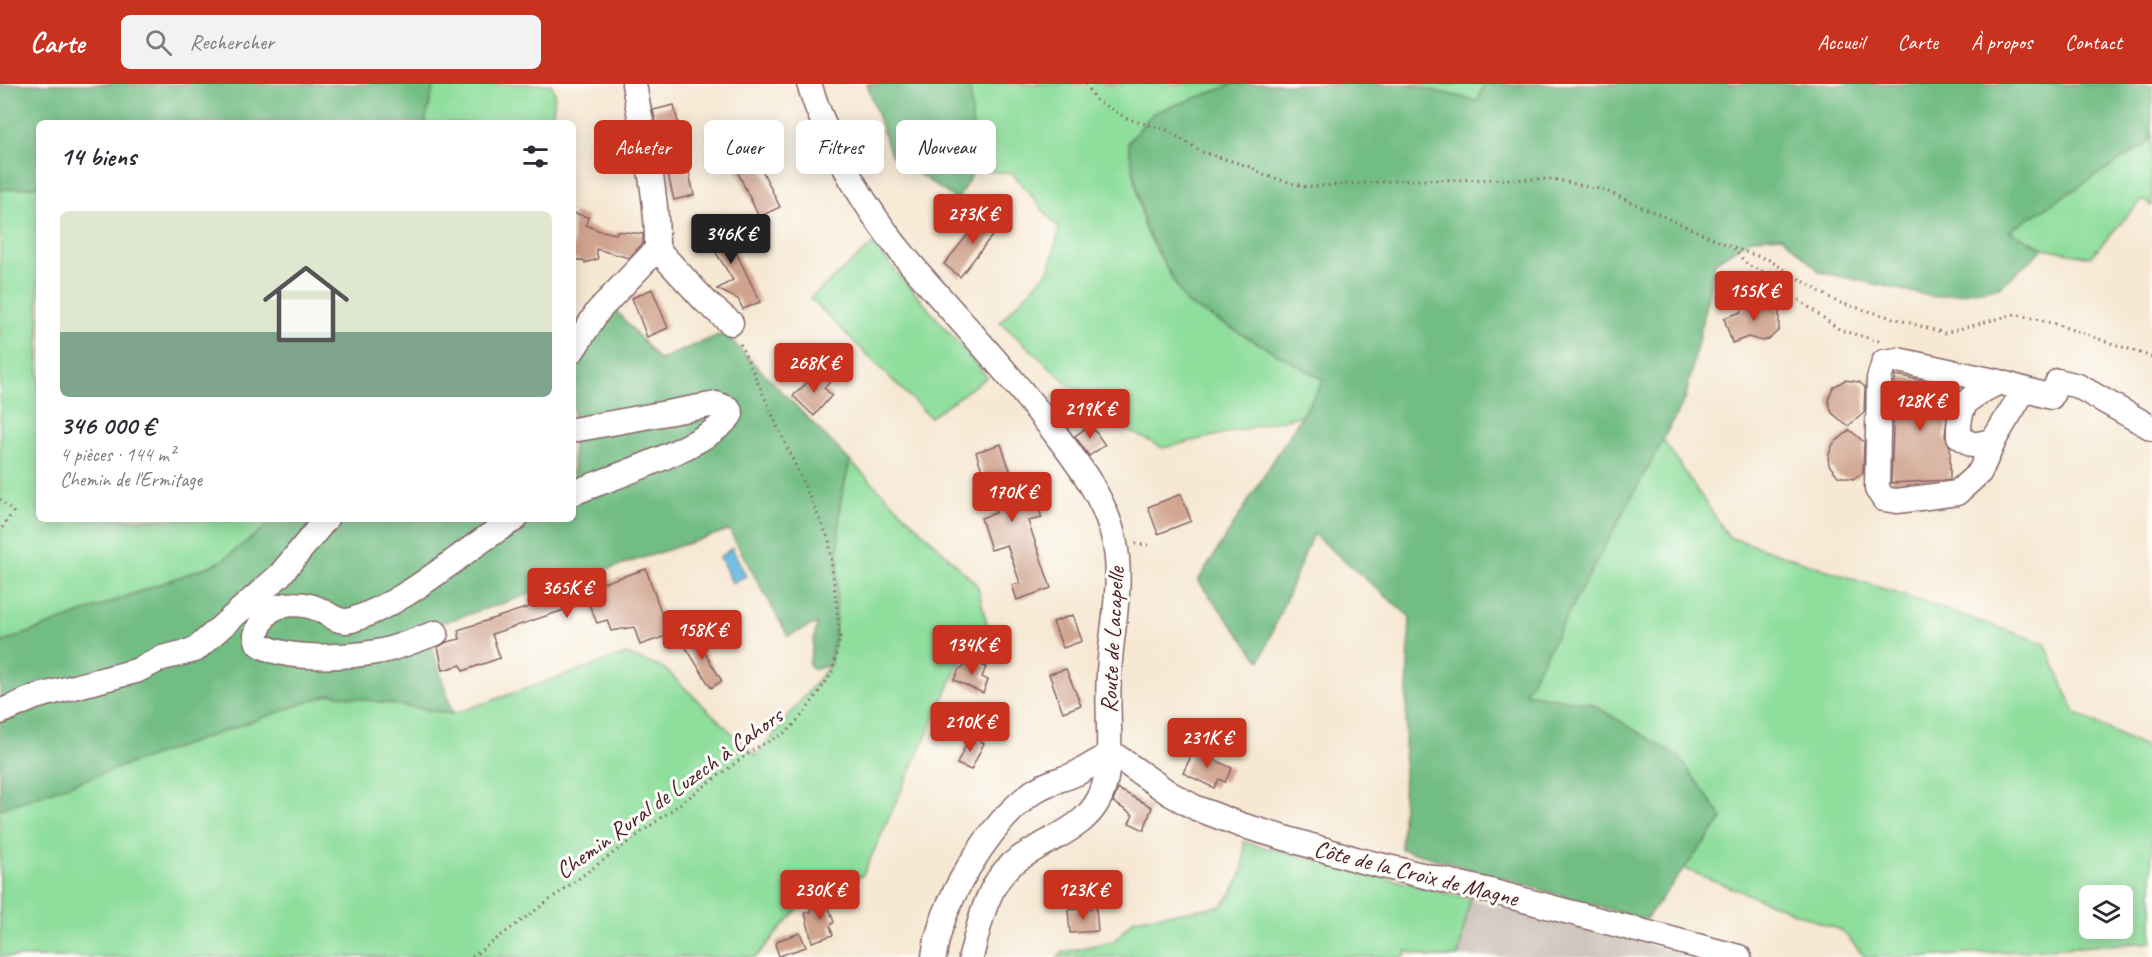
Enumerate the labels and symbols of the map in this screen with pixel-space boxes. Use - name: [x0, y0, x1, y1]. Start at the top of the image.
- pin: 273K €: [924, 194, 1022, 245]
- pin: 346K €: [682, 214, 780, 265]
- pin: 155K €: [1705, 271, 1803, 322]
- pin: 268K €: [765, 343, 863, 394]
- pin: 128K €: [1871, 381, 1969, 432]
- pin: 219K €: [1041, 389, 1139, 440]
- pin: 170K €: [963, 472, 1061, 523]
- street label: Route de Lacapelle: [1093, 564, 1131, 714]
- pin: 365K €: [518, 568, 616, 619]
- pin: 158K €: [653, 610, 751, 661]
- pin: 134K €: [923, 625, 1021, 676]
- street label: Chemin Rural de Luzech à Cahors: [550, 699, 790, 885]
- pin: 210K €: [921, 702, 1019, 753]
- pin: 231K €: [1158, 718, 1256, 769]
- street label: Côte de la Croix de Magne: [1311, 833, 1523, 913]
- pin: 230K €: [771, 870, 869, 921]
- pin: 123K €: [1034, 870, 1132, 921]

